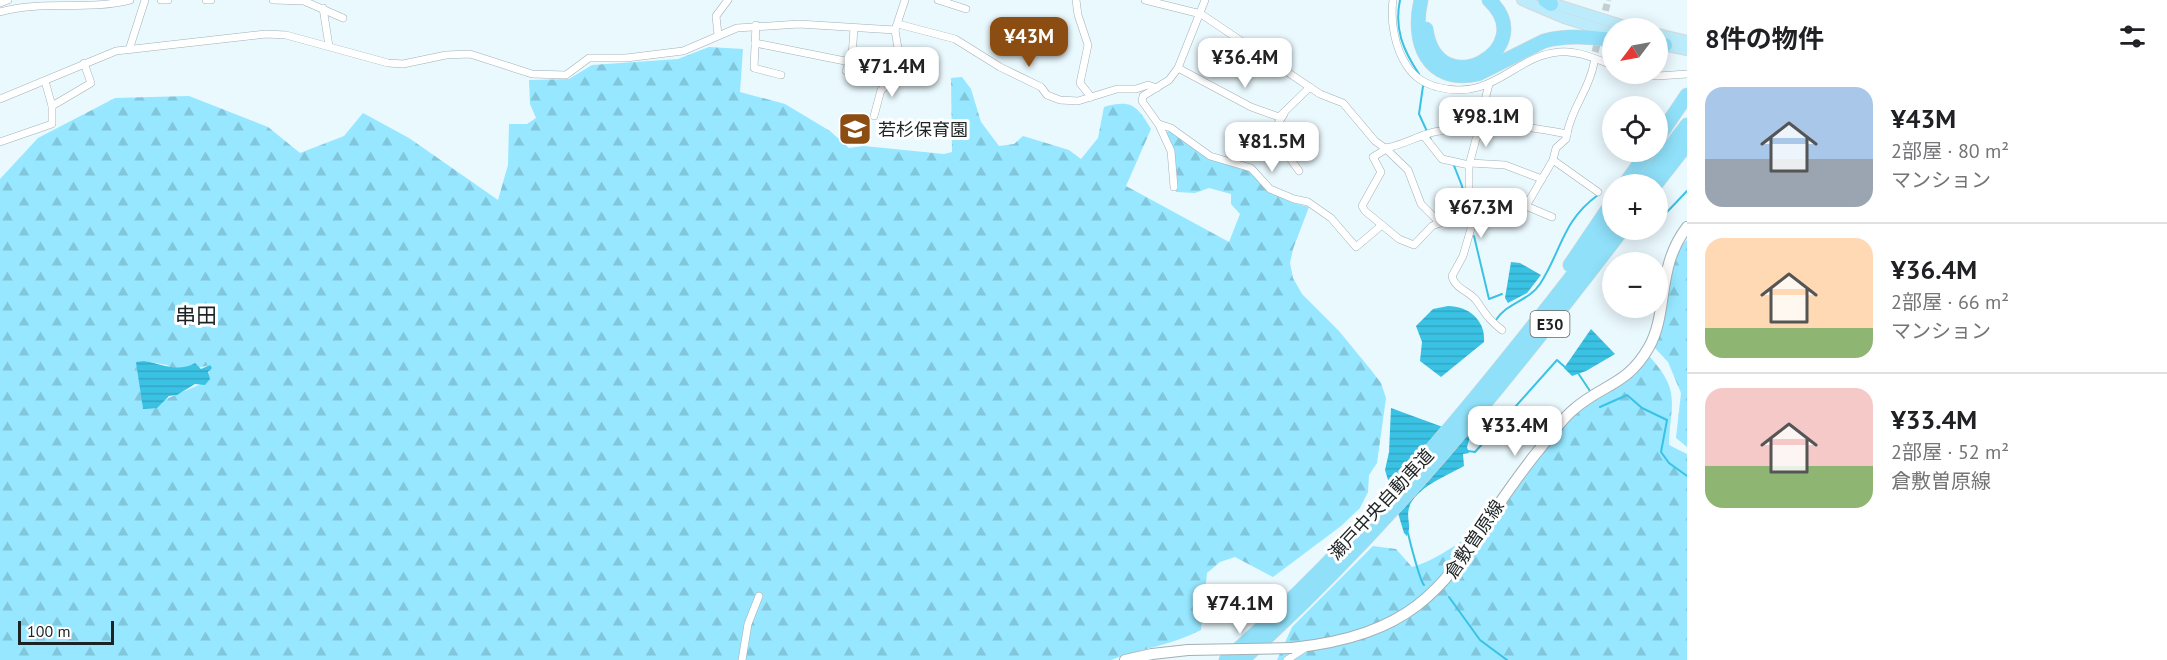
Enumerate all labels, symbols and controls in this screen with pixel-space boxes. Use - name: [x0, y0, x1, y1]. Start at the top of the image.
- pin: ¥43M: [993, 17, 1065, 68]
- north arrow: [1602, 18, 1668, 84]
- map controls: [1602, 18, 1668, 318]
- icon: filters: [2116, 20, 2149, 53]
- text: 8件の物件: [1705, 22, 1824, 55]
- text: ¥43M: [1004, 23, 1054, 49]
- pin: ¥36.4M: [1196, 38, 1294, 89]
- text: ¥36.4M: [1212, 44, 1278, 70]
- pin: ¥71.4M: [843, 47, 941, 98]
- text: ¥71.4M: [859, 53, 925, 79]
- button: locate: [1602, 96, 1668, 162]
- pin: ¥98.1M: [1437, 97, 1535, 148]
- text: ¥43M: [1891, 102, 1956, 135]
- text: ¥98.1M: [1453, 103, 1519, 129]
- school or university icon: 若杉保育園: [837, 111, 873, 147]
- icon: home: [1753, 111, 1825, 183]
- place label: 若杉保育園: [878, 118, 968, 141]
- pin: ¥81.5M: [1223, 122, 1321, 173]
- text: ¥81.5M: [1239, 128, 1305, 154]
- text: 2部屋 · 80 m²: [1891, 138, 2009, 164]
- text: マンション: [1891, 167, 1991, 193]
- button: +: [1602, 174, 1668, 240]
- pin: ¥67.3M: [1432, 188, 1530, 239]
- text: ¥67.3M: [1449, 194, 1513, 220]
- button: −: [1602, 252, 1668, 318]
- text: ¥36.4M: [1891, 253, 1977, 286]
- icon: home: [1753, 262, 1825, 334]
- text: 2部屋 · 66 m²: [1891, 289, 2009, 315]
- district label: 串田: [175, 302, 217, 329]
- road number: E30: [1530, 311, 1570, 337]
- text: マンション: [1891, 318, 1991, 344]
- text: ¥33.4M: [1891, 403, 1977, 436]
- pin: ¥33.4M: [1466, 406, 1564, 457]
- text: ¥33.4M: [1482, 412, 1548, 438]
- icon: home: [1753, 412, 1825, 484]
- text: 2部屋 · 52 m²: [1891, 439, 2009, 465]
- street label: 瀬戸中央自動車道: [1323, 443, 1439, 565]
- text: 倉敷曽原線: [1891, 468, 1991, 494]
- street label: 倉敷曽原線: [1439, 495, 1509, 583]
- pin: ¥74.1M: [1191, 584, 1289, 635]
- text: ¥74.1M: [1207, 590, 1273, 616]
- scale bar: [18, 618, 114, 646]
- text: 100 m: [27, 621, 70, 641]

